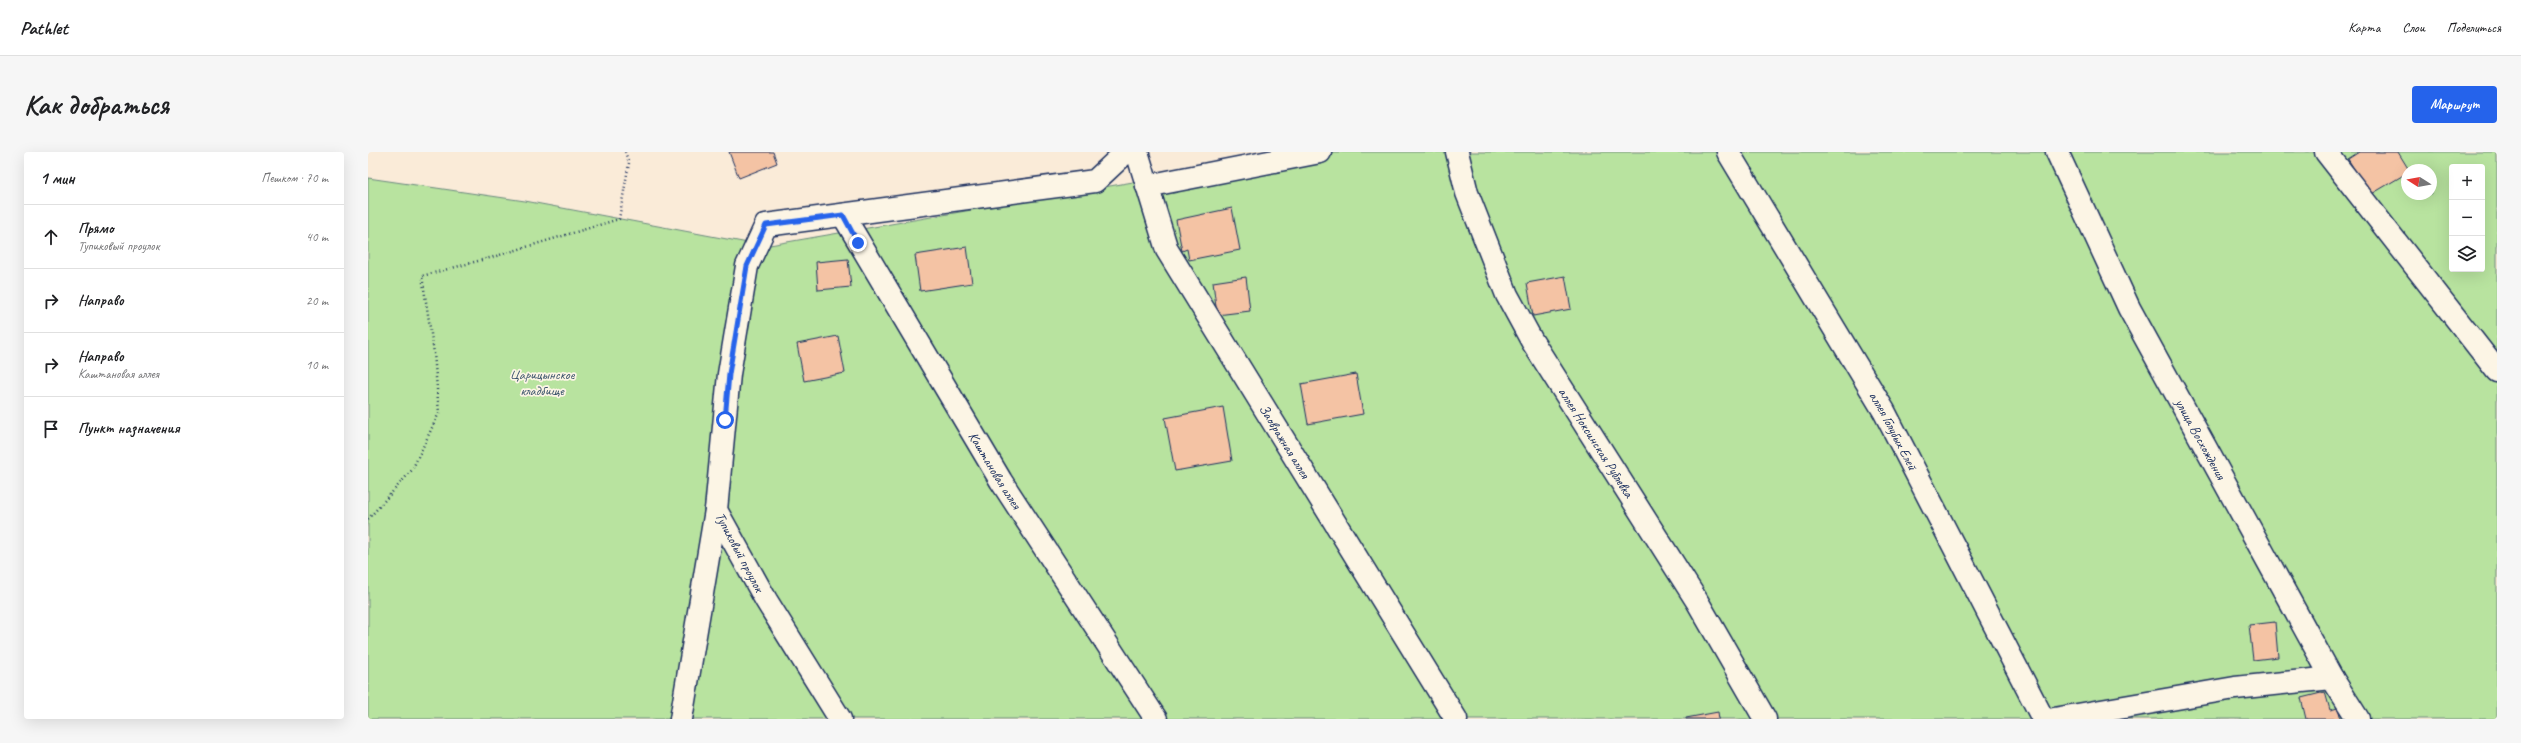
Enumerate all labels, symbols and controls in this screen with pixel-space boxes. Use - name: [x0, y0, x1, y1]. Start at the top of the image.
- text: Pathlet: [20, 16, 68, 40]
- text: Карта: [2348, 19, 2380, 36]
- text: Слои: [2402, 19, 2425, 36]
- text: Поделиться: [2447, 19, 2501, 36]
- button: Маршрут: [2412, 86, 2497, 123]
- text: Как добраться: [24, 87, 169, 122]
- north arrow: [2401, 164, 2437, 200]
- map controls: [2449, 164, 2485, 272]
- button: +: [2449, 164, 2485, 200]
- text: 1 мин: [40, 168, 75, 189]
- text: Пешком · 70 m: [261, 170, 328, 186]
- button: −: [2449, 200, 2485, 236]
- text: Прямо: [78, 219, 114, 238]
- icon: ahead: [40, 226, 62, 248]
- text: 40 m: [306, 229, 328, 245]
- route end: [849, 234, 867, 252]
- button: layers: [2449, 236, 2485, 272]
- text: Тупиковый проулок: [78, 238, 160, 254]
- icon: right: [40, 290, 62, 312]
- text: Направо: [78, 291, 124, 310]
- text: 20 m: [306, 293, 328, 309]
- text: Направо: [78, 347, 124, 366]
- icon: right: [40, 354, 62, 376]
- text: 10 m: [306, 357, 328, 373]
- text: Каштановая аллея: [78, 366, 159, 382]
- park label: Царицынское кладбище: [510, 366, 576, 399]
- street label: аллея Ноксинская Рублевка: [1554, 384, 1638, 502]
- street label: аллея Голубых Елей: [1865, 388, 1921, 474]
- street label: улица Восхождения: [2171, 395, 2230, 484]
- street label: Заовражная аллея: [1255, 401, 1314, 483]
- route start: [716, 411, 734, 429]
- icon: arrive: [40, 418, 62, 440]
- text: Пункт назначения: [78, 419, 180, 438]
- street label: Каштановая аллея: [965, 429, 1026, 513]
- street label: Тупиковый проулок: [711, 509, 769, 597]

